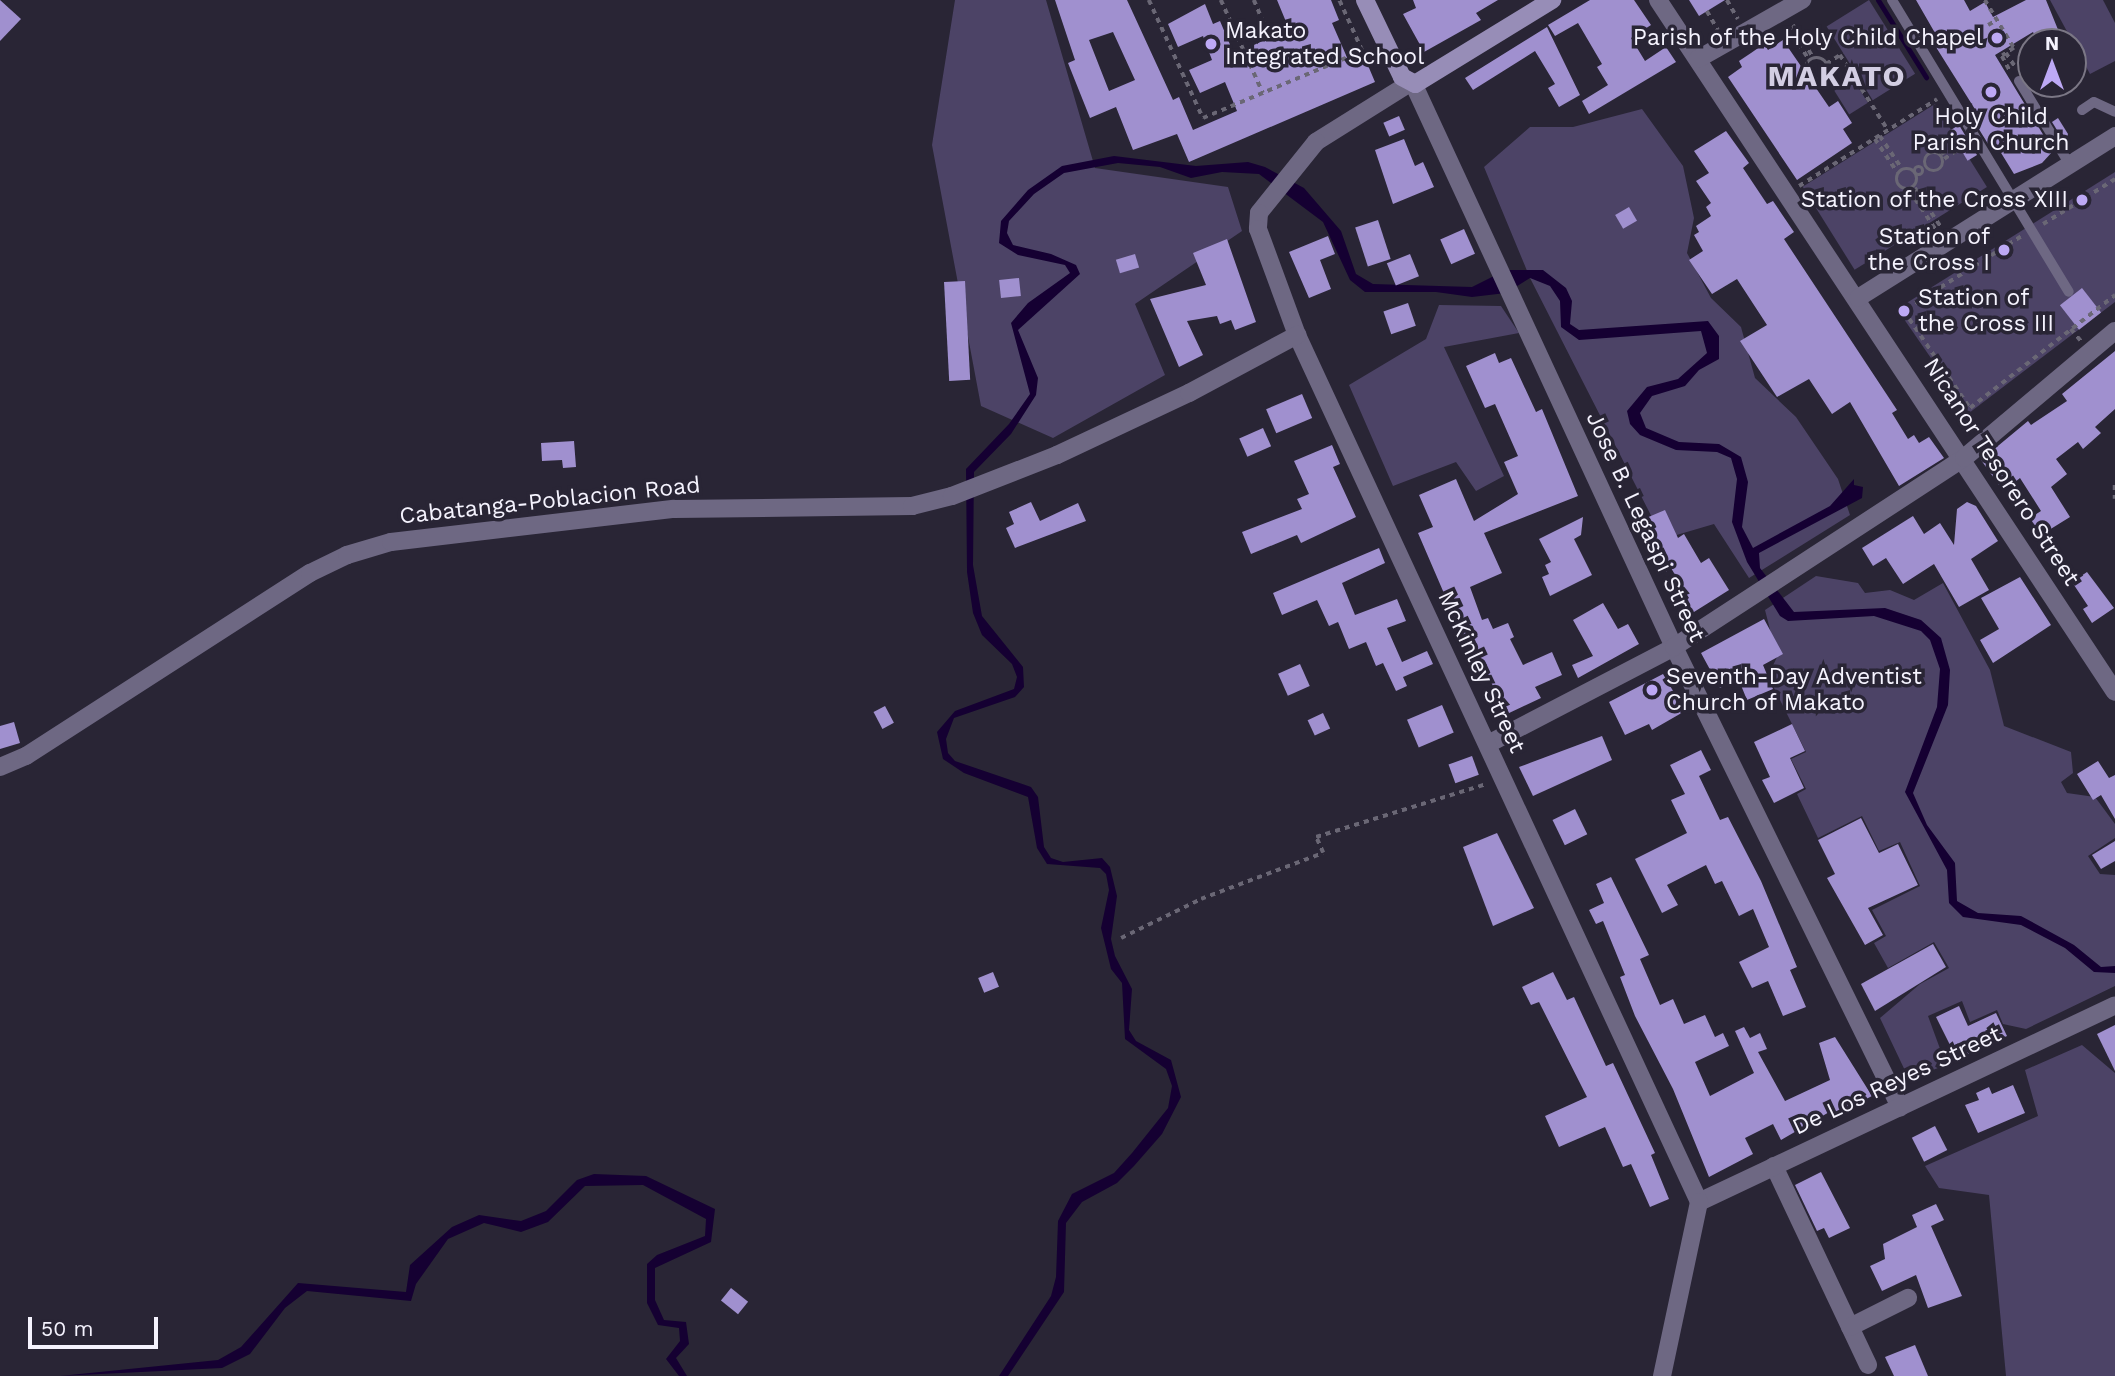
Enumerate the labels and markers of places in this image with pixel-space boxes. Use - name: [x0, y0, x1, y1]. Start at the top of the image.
- place label: Makato Integrated School: [1225, 17, 1424, 71]
- place label: Parish of the Holy Child Chapel: [1631, 24, 1983, 52]
- marker: Parish of the Holy Child Chapel: [1989, 30, 2005, 46]
- marker: Makato Integrated School: [1203, 36, 1219, 52]
- marker: Holy Child Parish Church: [1983, 84, 1999, 100]
- place label: Holy Child Parish Church: [1912, 103, 2070, 157]
- place label: Station of the Cross XIII: [1799, 186, 2068, 214]
- marker: Station of the Cross XIII: [2074, 192, 2090, 208]
- place label: Station of the Cross I: [1868, 223, 1990, 277]
- marker: Station of the Cross I: [1996, 242, 2012, 258]
- place label: Station of the Cross III: [1918, 284, 2054, 338]
- marker: Station of the Cross III: [1896, 303, 1912, 319]
- place label: Seventh-Day Adventist Church of Makato: [1666, 663, 1923, 717]
- marker: Seventh-Day Adventist Church of Makato: [1644, 682, 1660, 698]

